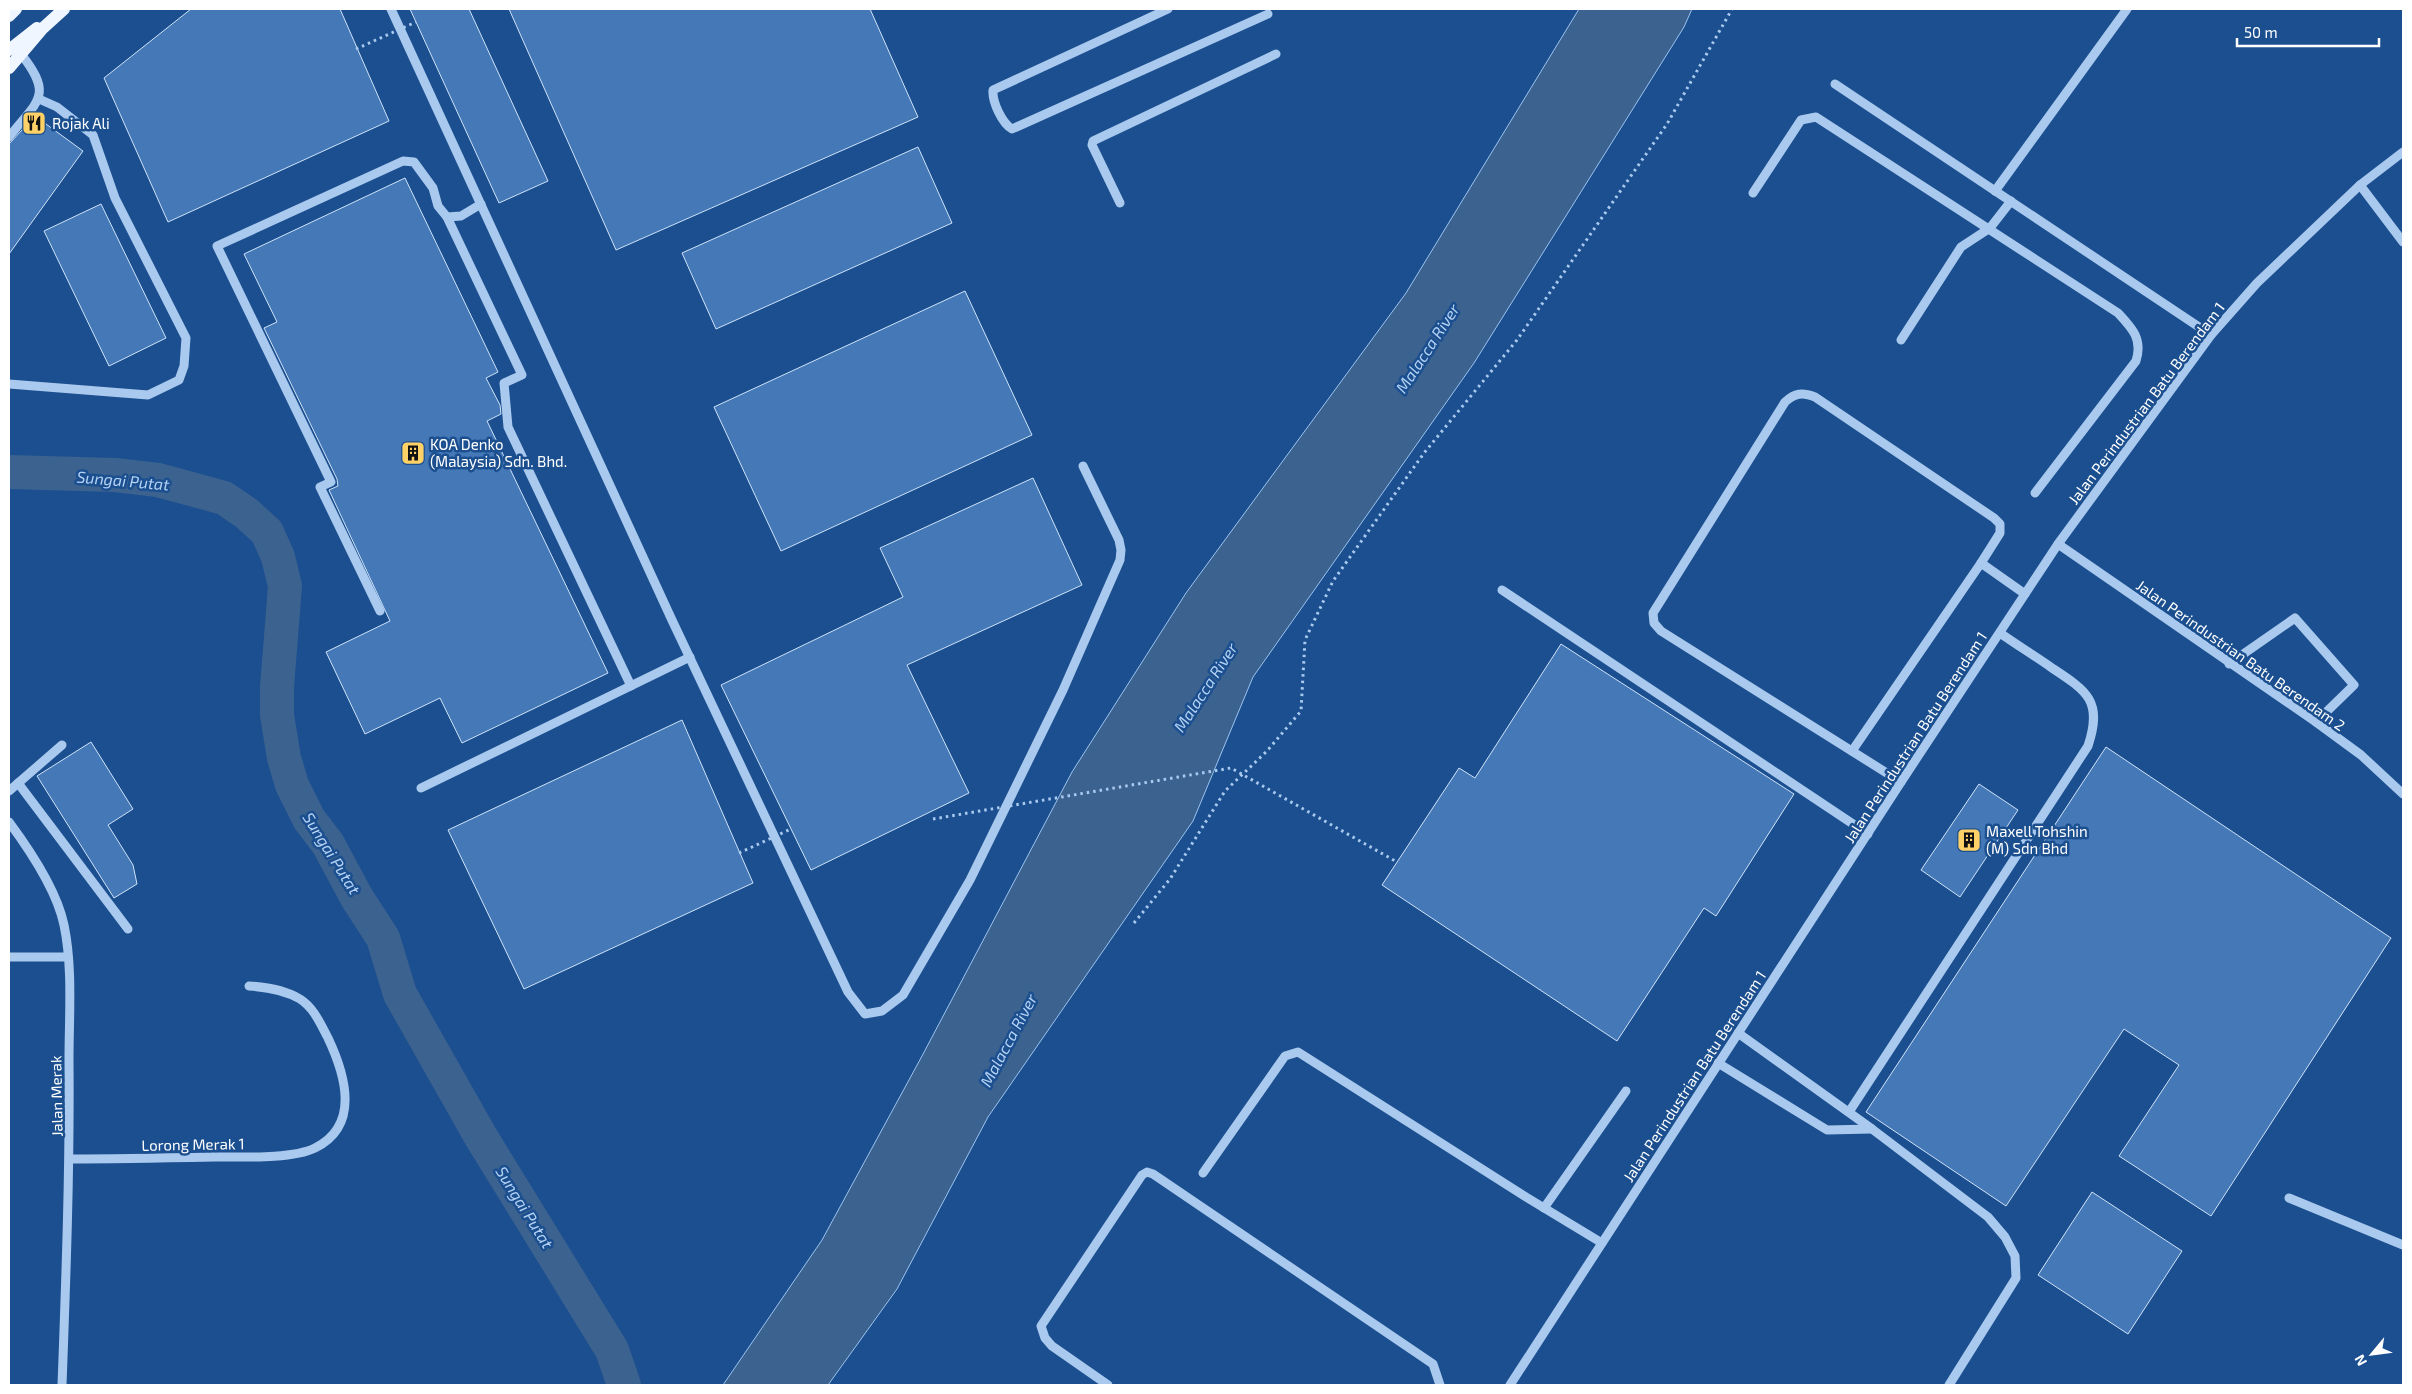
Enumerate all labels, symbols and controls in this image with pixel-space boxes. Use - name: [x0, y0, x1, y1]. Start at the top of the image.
- scale bar: [2237, 15, 2380, 47]
- text: 50 m: [2244, 23, 2278, 41]
- restaurant icon: Rojak Ali: [21, 110, 47, 136]
- place label: Rojak Ali: [52, 114, 110, 133]
- street label: Jalan Perindustrian Batu Berendam 1: [2064, 298, 2228, 508]
- water label: Malacca River: [1391, 299, 1463, 396]
- place label: KOA Denko (Malaysia) Sdn. Bhd.: [430, 435, 567, 470]
- building icon: KOA Denko (Malaysia) Sdn. Bhd.: [400, 440, 426, 466]
- water label: Sungai Putat: [76, 466, 171, 494]
- street label: Jalan Perindustrian Batu Berendam 2: [2133, 576, 2349, 734]
- street label: Jalan Perindustrian Batu Berendam 1: [1840, 628, 1990, 846]
- water label: Malacca River: [1169, 638, 1241, 735]
- water label: Sungai Putat: [299, 809, 365, 898]
- place label: Maxell Tohshin (M) Sdn Bhd: [1986, 822, 2088, 857]
- building icon: Maxell Tohshin (M) Sdn Bhd: [1956, 827, 1982, 853]
- street label: Jalan Perindustrian Batu Berendam 1: [1619, 967, 1769, 1185]
- water label: Malacca River: [976, 990, 1041, 1090]
- street label: Jalan Merak: [46, 1055, 66, 1137]
- street label: Lorong Merak 1: [141, 1134, 245, 1154]
- water label: Sungai Putat: [492, 1163, 558, 1252]
- north arrow: [2347, 1329, 2397, 1379]
- text: N: [2350, 1352, 2370, 1369]

